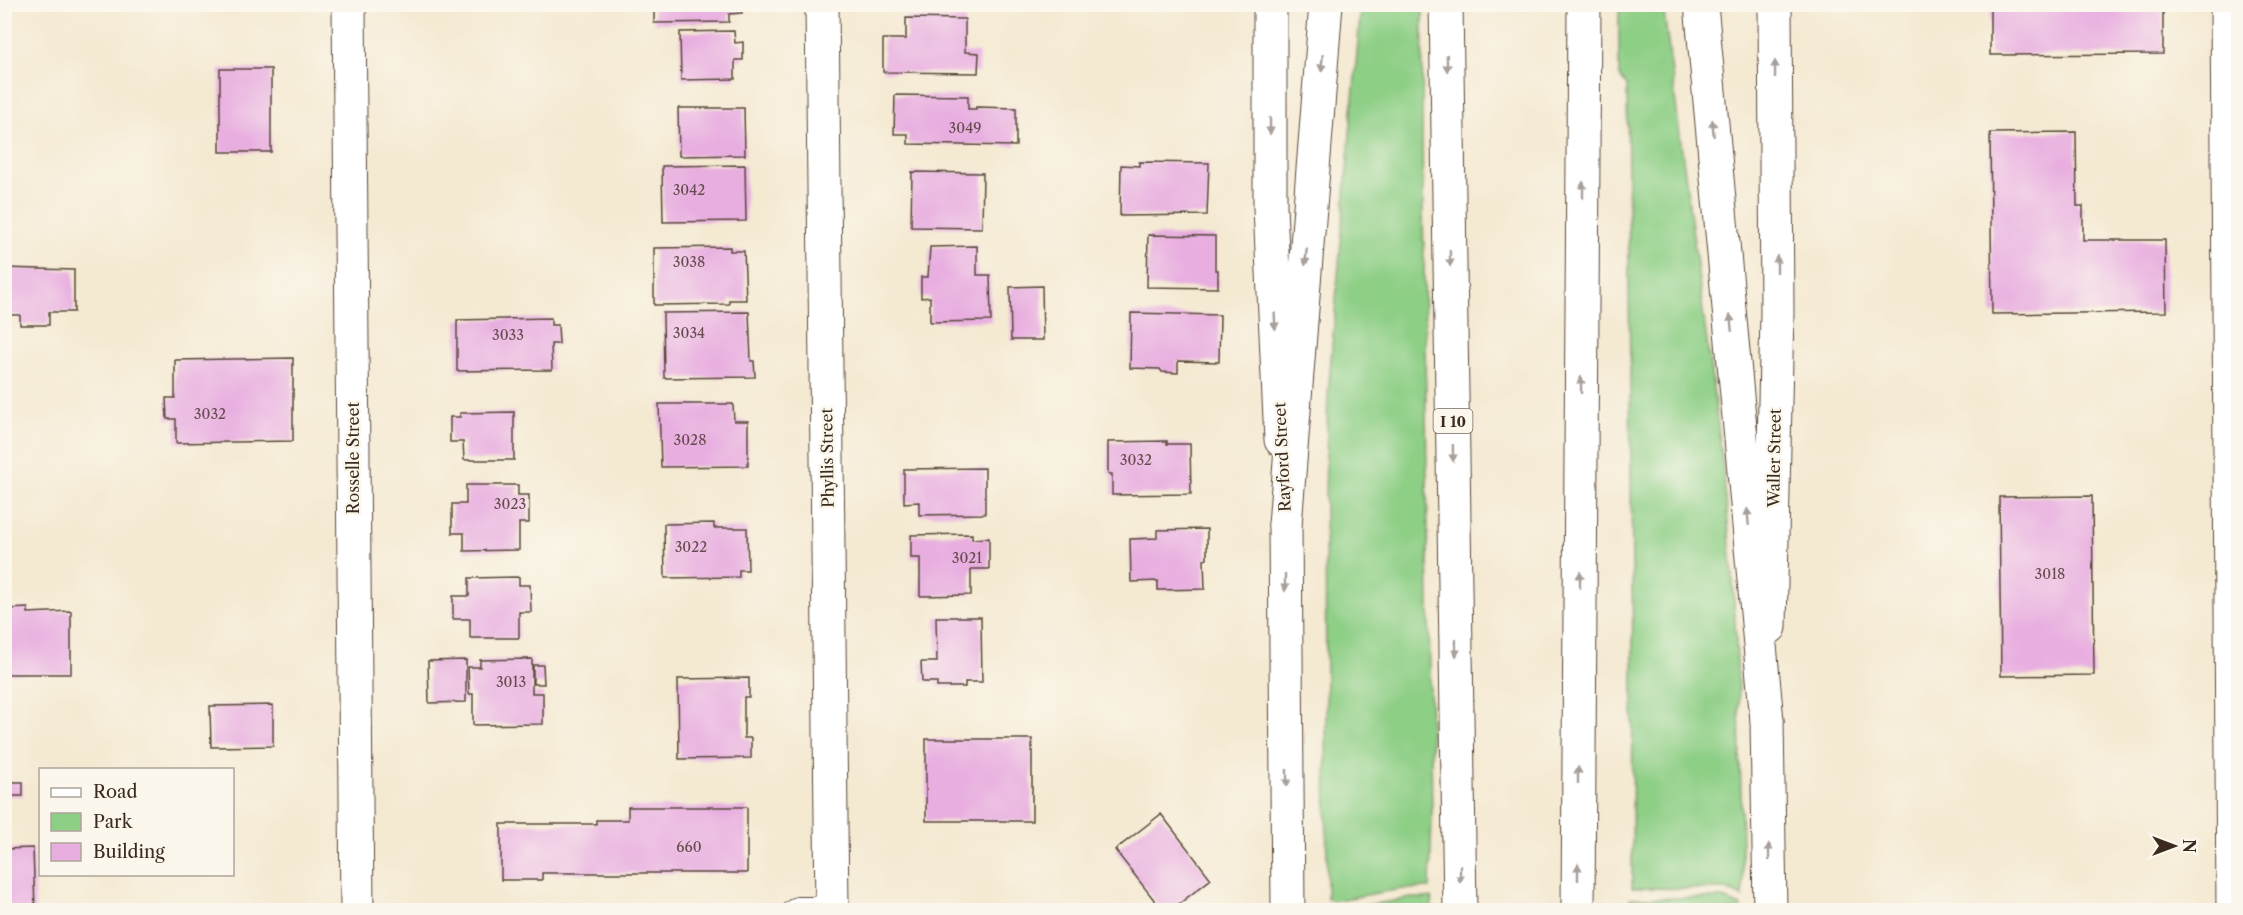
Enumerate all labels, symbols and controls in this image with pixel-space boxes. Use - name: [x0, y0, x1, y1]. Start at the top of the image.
- one-way arrow: [1317, 53, 1326, 72]
- one-way arrow: [1442, 53, 1452, 72]
- one-way arrow: [1770, 60, 1780, 79]
- one-way arrow: [1265, 116, 1275, 135]
- house number: 3049: [949, 119, 981, 137]
- one-way arrow: [1708, 119, 1718, 138]
- one-way arrow: [1578, 180, 1588, 199]
- house number: 3042: [673, 181, 705, 199]
- one-way arrow: [1301, 248, 1311, 267]
- one-way arrow: [1445, 248, 1455, 267]
- house number: 3038: [673, 253, 705, 271]
- one-way arrow: [1772, 255, 1781, 274]
- one-way arrow: [1271, 311, 1280, 330]
- one-way arrow: [1726, 313, 1736, 332]
- house number: 3034: [673, 324, 705, 342]
- house number: 3033: [492, 326, 524, 344]
- one-way arrow: [1577, 375, 1586, 394]
- street label: Rosselle Street: [343, 401, 363, 514]
- street label: Rayford Street: [1269, 401, 1295, 512]
- house number: 3032: [194, 405, 226, 423]
- street label: Phyllis Street: [816, 408, 838, 508]
- street label: Waller Street: [1763, 408, 1785, 509]
- road number: I 10: [1434, 409, 1472, 433]
- house number: 3028: [674, 431, 706, 449]
- one-way arrow: [1448, 443, 1458, 462]
- house number: 3032: [1120, 451, 1152, 469]
- house number: 3023: [494, 495, 526, 513]
- one-way arrow: [1743, 507, 1753, 526]
- house number: 3022: [675, 538, 707, 556]
- house number: 3021: [952, 549, 982, 567]
- house number: 3018: [2035, 565, 2065, 583]
- one-way arrow: [1575, 570, 1585, 589]
- one-way arrow: [1280, 574, 1290, 593]
- one-way arrow: [1452, 638, 1461, 657]
- house number: 3013: [496, 673, 526, 691]
- one-way arrow: [1574, 765, 1583, 784]
- legend: [39, 768, 234, 876]
- one-way arrow: [1282, 769, 1292, 788]
- text: Road: [93, 781, 138, 803]
- text: Park: [93, 811, 134, 833]
- north arrow: [2144, 816, 2204, 876]
- house number: 660: [676, 838, 702, 856]
- text: N: [2179, 839, 2199, 853]
- text: Building: [93, 841, 165, 863]
- one-way arrow: [1764, 843, 1774, 862]
- one-way arrow: [1573, 862, 1583, 881]
- one-way arrow: [1455, 864, 1465, 883]

